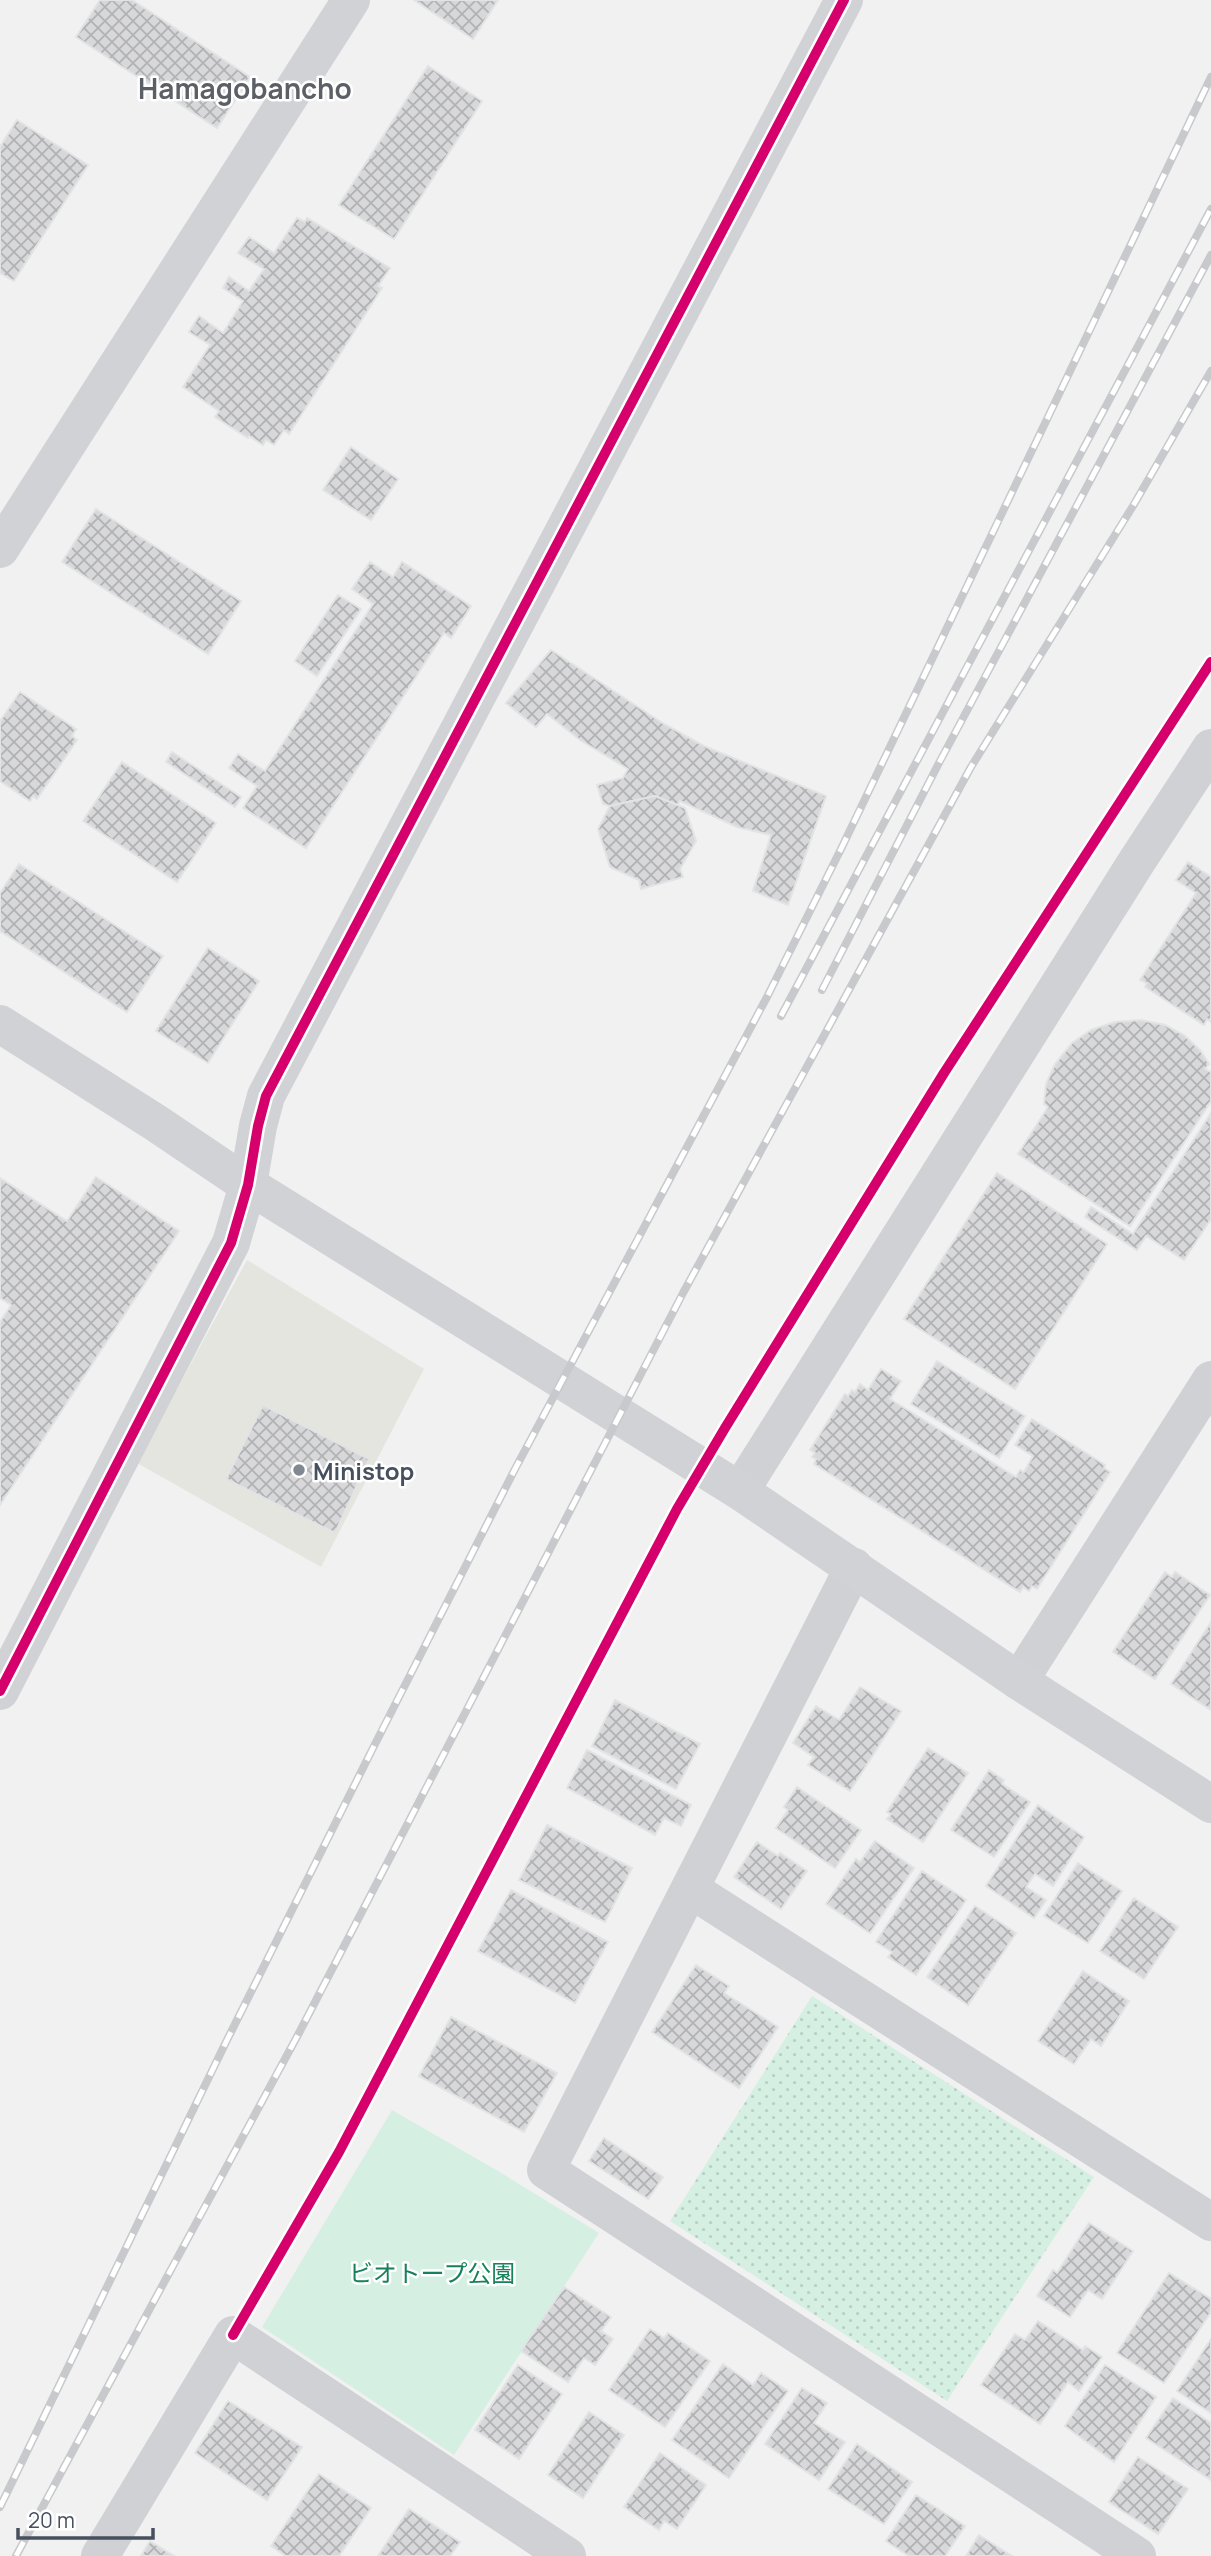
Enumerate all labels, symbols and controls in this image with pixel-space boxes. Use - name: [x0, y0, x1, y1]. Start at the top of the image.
- district label: Hamagobancho: [138, 69, 352, 107]
- place label: Ministop: [313, 1454, 414, 1487]
- marker: Ministop: [291, 1462, 307, 1478]
- park label: ビオトープ公園: [349, 2256, 515, 2289]
- scale bar: [18, 2496, 152, 2540]
- text: 20 m: [28, 2506, 75, 2534]

